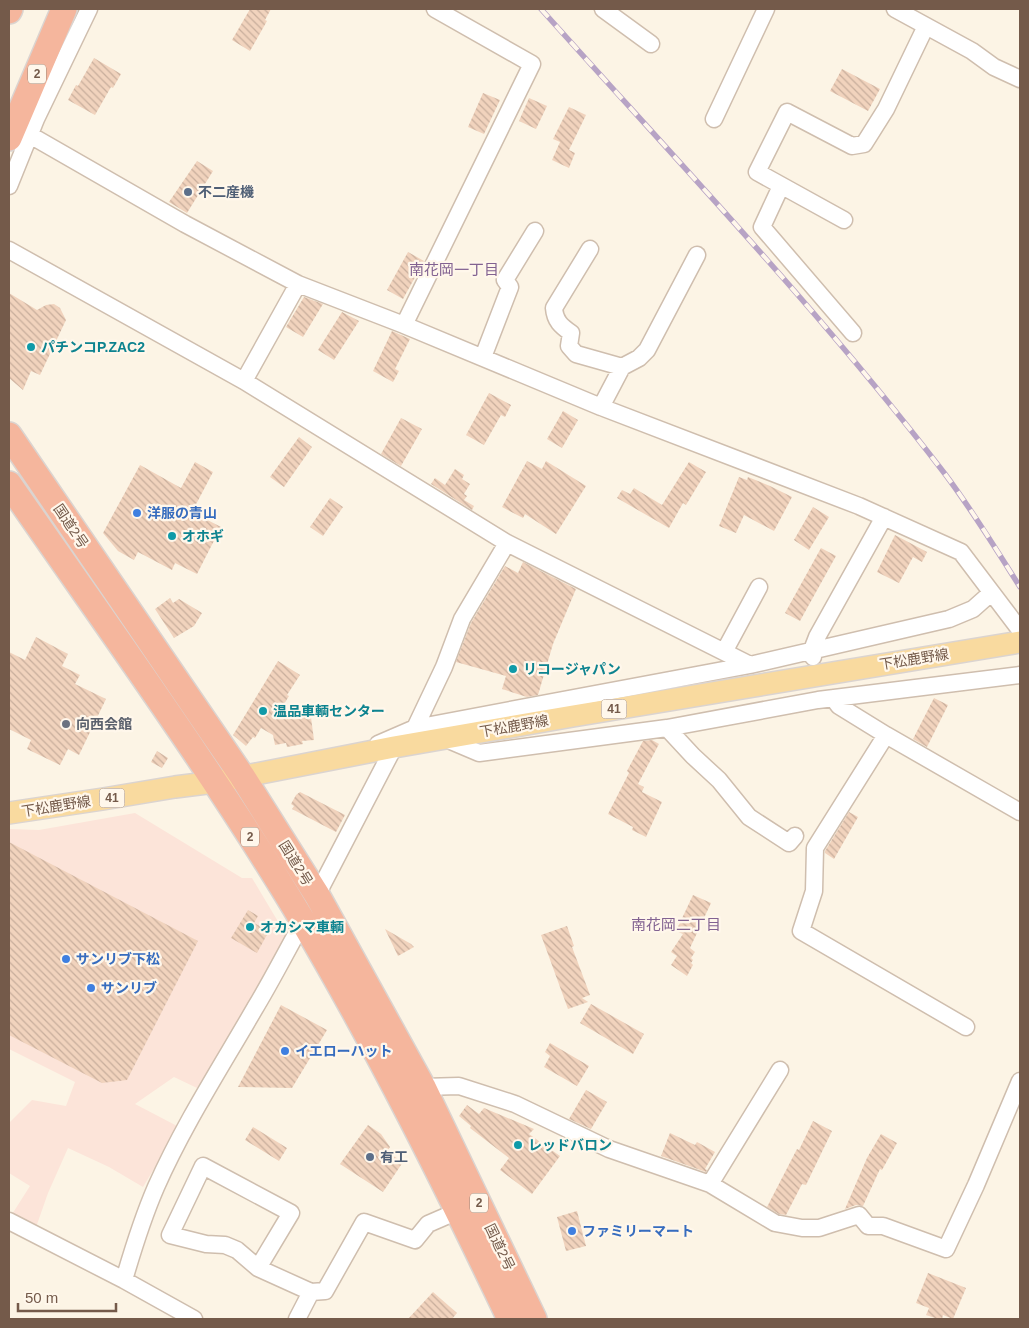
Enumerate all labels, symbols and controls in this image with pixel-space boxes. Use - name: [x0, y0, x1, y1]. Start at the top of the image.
- road number: 2: [28, 64, 46, 84]
- place label: 不二産機: [198, 184, 254, 200]
- marker: 不二産機: [182, 186, 194, 198]
- district label: 南花岡一丁目: [409, 261, 499, 278]
- place label: パチンコP.ZAC2: [41, 339, 145, 355]
- marker: パチンコP.ZAC2: [25, 341, 37, 353]
- street label: 国道2号: [50, 501, 92, 551]
- place label: 洋服の青山: [147, 505, 217, 521]
- marker: 洋服の青山: [131, 507, 143, 519]
- place label: オホギ: [182, 528, 224, 544]
- marker: オホギ: [166, 530, 178, 542]
- street label: 下松鹿野線: [878, 646, 950, 672]
- place label: リコージャパン: [523, 661, 621, 677]
- marker: リコージャパン: [507, 663, 519, 675]
- road number: 41: [602, 700, 626, 719]
- place label: 温品車輌センター: [273, 703, 385, 719]
- marker: 温品車輌センター: [257, 705, 269, 717]
- street label: 下松鹿野線: [478, 712, 550, 740]
- place label: 向西会館: [76, 716, 132, 732]
- marker: 向西会館: [60, 718, 72, 730]
- road number: 41: [100, 788, 124, 808]
- street label: 下松鹿野線: [20, 793, 92, 819]
- road number: 2: [241, 828, 259, 846]
- street label: 国道2号: [276, 838, 316, 888]
- district label: 南花岡二丁目: [631, 916, 721, 933]
- place label: オカシマ車輌: [260, 919, 344, 935]
- marker: オカシマ車輌: [244, 921, 256, 933]
- place label: サンリブ下松: [76, 951, 160, 967]
- marker: サンリブ下松: [60, 953, 72, 965]
- place label: サンリブ: [101, 980, 157, 996]
- marker: サンリブ: [85, 982, 97, 994]
- place label: イエローハット: [295, 1043, 393, 1059]
- marker: イエローハット: [279, 1045, 291, 1057]
- place label: レッドバロン: [528, 1137, 612, 1153]
- marker: レッドバロン: [512, 1139, 524, 1151]
- place label: 有工: [380, 1149, 408, 1165]
- marker: 有工: [364, 1151, 376, 1163]
- road number: 2: [470, 1194, 488, 1212]
- street label: 国道2号: [482, 1221, 518, 1273]
- place label: ファミリーマート: [582, 1223, 694, 1239]
- marker: ファミリーマート: [566, 1225, 578, 1237]
- scale bar: [18, 1280, 115, 1312]
- text: 50 m: [25, 1289, 58, 1306]

